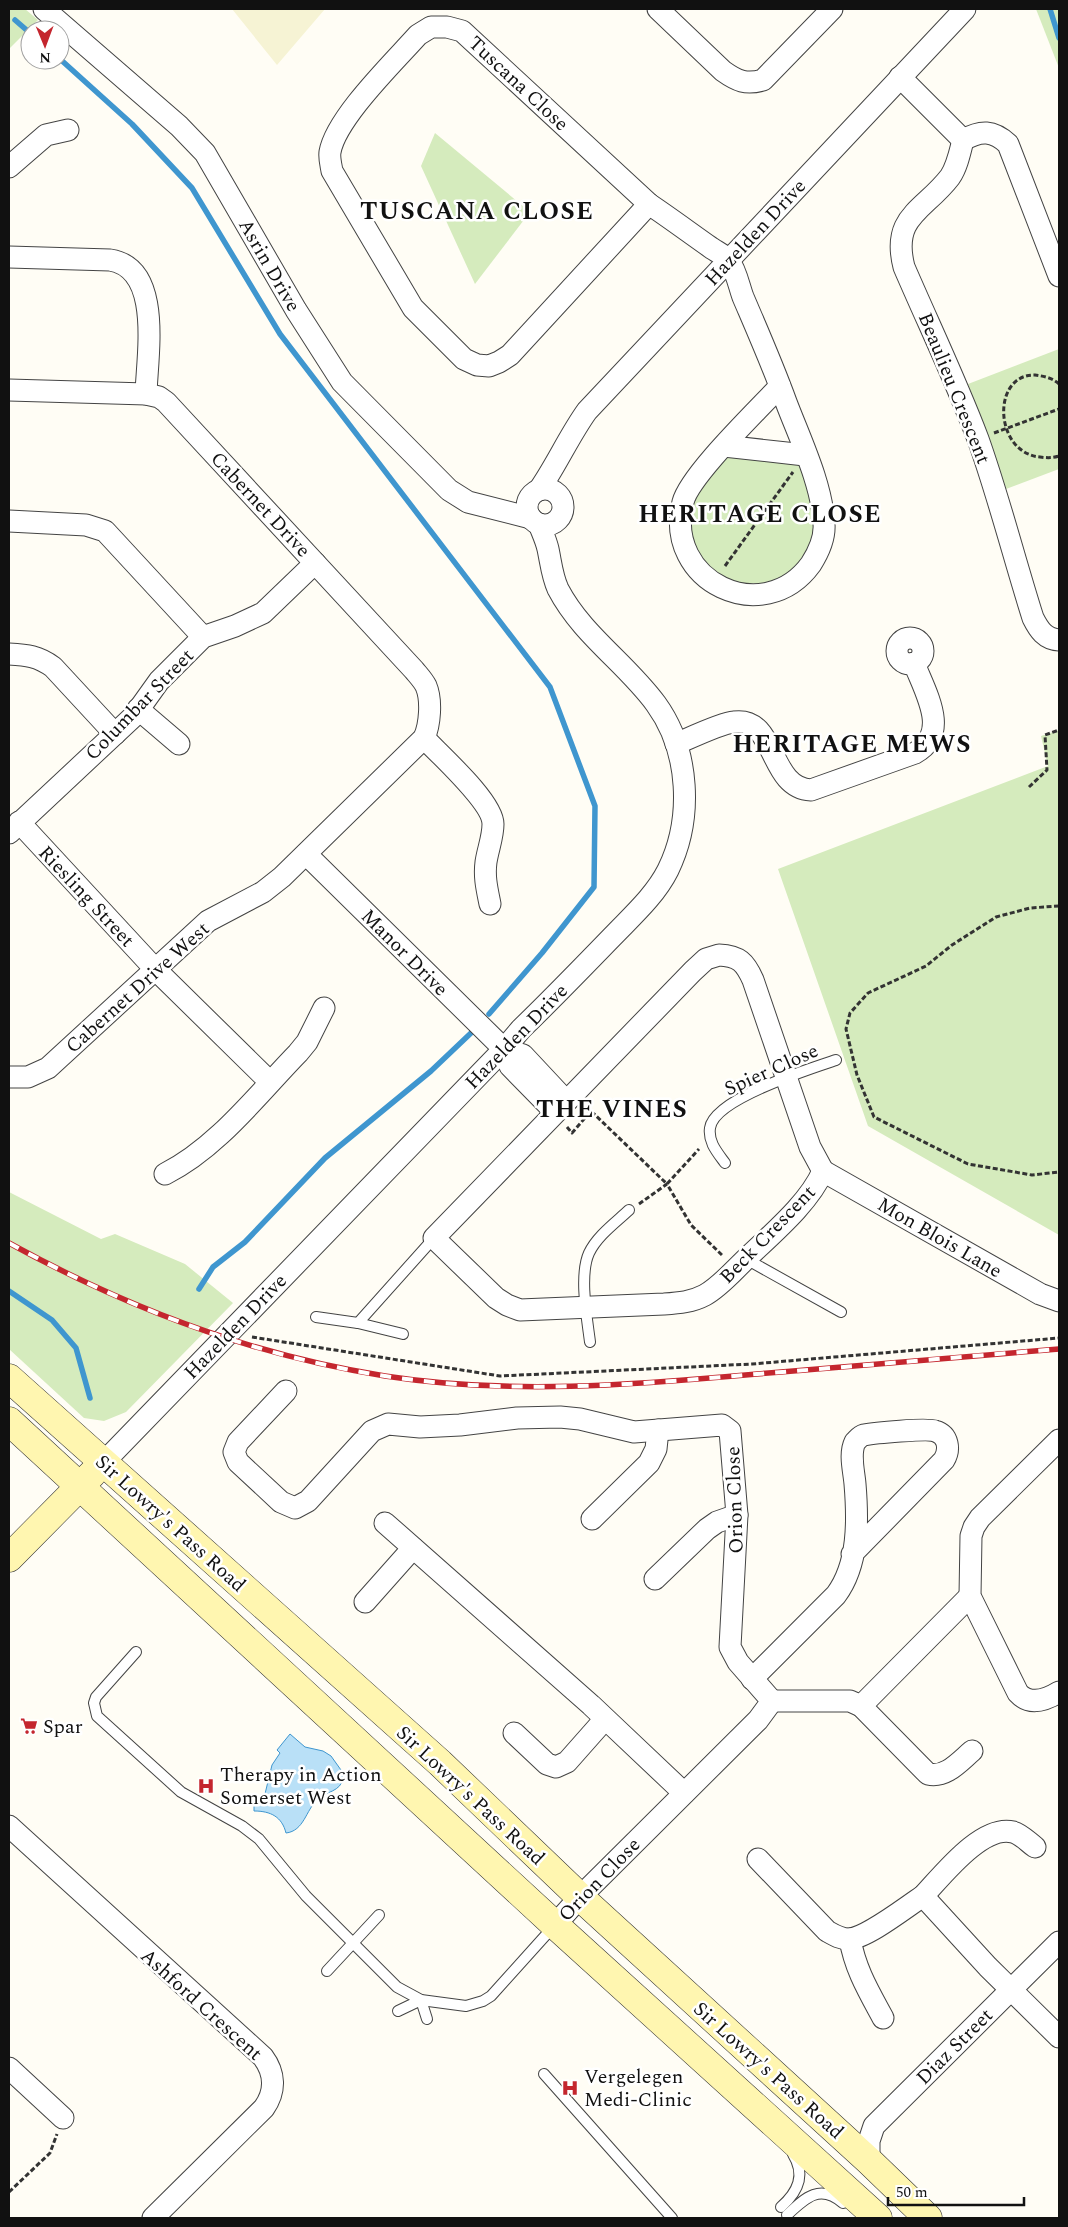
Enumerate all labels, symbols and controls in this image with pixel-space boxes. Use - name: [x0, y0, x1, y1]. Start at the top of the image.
- north arrow: [20, 20, 70, 70]
- street label: Tuscana Close: [461, 29, 575, 138]
- text: N: [39, 47, 51, 68]
- street label: Hazelden Drive: [698, 172, 814, 293]
- district label: TUSCANA CLOSE: [360, 193, 594, 231]
- street label: Asrin Drive: [230, 213, 308, 318]
- street label: Beaulieu Crescent: [910, 308, 998, 469]
- street label: Cabernet Drive: [203, 445, 317, 564]
- district label: HERITAGE CLOSE: [638, 496, 882, 534]
- street label: Columbar Street: [78, 642, 201, 768]
- district label: HERITAGE MEWS: [732, 726, 972, 764]
- street label: Riesling Street: [31, 839, 142, 954]
- street label: Manor Drive: [354, 902, 455, 1003]
- street label: Cabernet Drive West: [59, 915, 216, 1061]
- street label: Hazelden Drive: [458, 977, 575, 1096]
- street label: Spier Close: [719, 1036, 823, 1104]
- district label: THE VINES: [536, 1091, 688, 1129]
- street label: Beck Crescent: [713, 1178, 823, 1291]
- street label: Mon Blois Lane: [871, 1190, 1008, 1286]
- street label: Hazelden Drive: [177, 1267, 294, 1386]
- street label: Orion Close: [718, 1446, 752, 1554]
- street label: Sir Lowry's Pass Road: [88, 1448, 252, 1600]
- place label: Spar: [43, 1712, 83, 1742]
- supermarket icon: Spar: [19, 1716, 39, 1736]
- street label: Sir Lowry's Pass Road: [389, 1719, 551, 1873]
- place label: Therapy in Action Somerset West: [220, 1760, 382, 1813]
- hospital icon: Therapy in Action Somerset West: [196, 1776, 216, 1796]
- street label: Orion Close: [552, 1831, 648, 1929]
- street label: Ashford Crescent: [134, 1942, 269, 2068]
- street label: Sir Lowry's Pass Road: [686, 1995, 850, 2147]
- street label: Diaz Street: [909, 2001, 1000, 2092]
- place label: Vergelegen Medi-Clinic: [584, 2062, 692, 2115]
- hospital icon: Vergelegen Medi-Clinic: [560, 2078, 580, 2098]
- scale bar: [888, 2174, 1024, 2206]
- text: 50 m: [896, 2181, 928, 2204]

